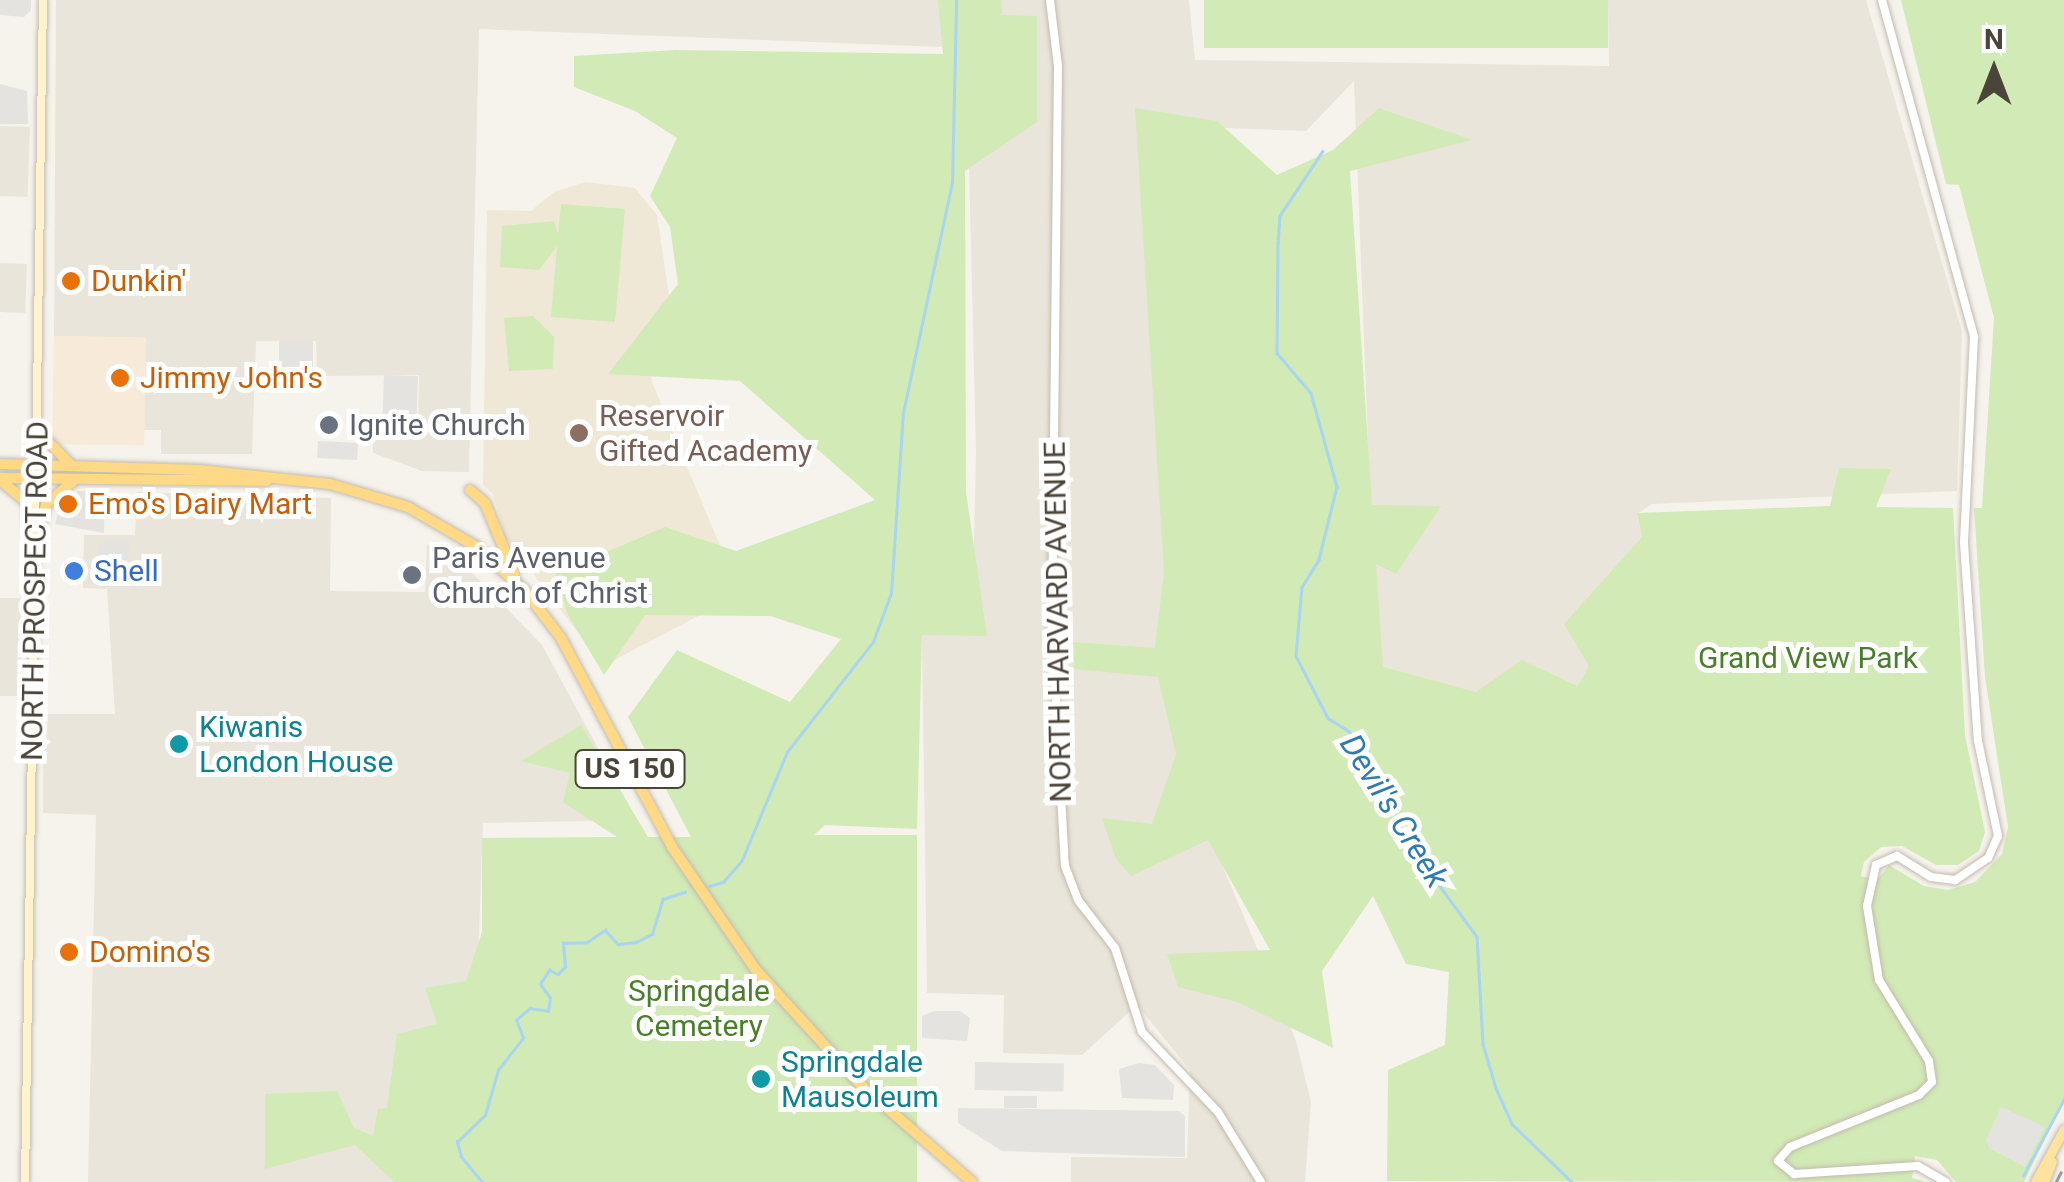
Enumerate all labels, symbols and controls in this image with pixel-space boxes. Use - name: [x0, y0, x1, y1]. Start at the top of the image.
- north arrow: [1944, 20, 2044, 120]
- text: N: [1984, 23, 2004, 56]
- place label: Dunkin': [91, 263, 187, 299]
- marker: Dunkin': [60, 270, 82, 292]
- place label: Jimmy John's: [140, 360, 323, 396]
- marker: Jimmy John's: [109, 367, 131, 389]
- place label: Reservoir Gifted Academy: [599, 398, 812, 468]
- place label: Ignite Church: [349, 407, 526, 443]
- marker: Ignite Church: [318, 414, 340, 436]
- street label: NORTH PROSPECT ROAD: [14, 420, 56, 762]
- marker: Reservoir Gifted Academy: [568, 422, 590, 444]
- street label: NORTH HARVARD AVENUE: [1037, 441, 1079, 803]
- place label: Emo's Dairy Mart: [88, 486, 312, 522]
- marker: Emo's Dairy Mart: [57, 493, 79, 515]
- place label: Paris Avenue Church of Christ: [432, 540, 648, 610]
- place label: Shell: [94, 553, 159, 589]
- marker: Shell: [63, 560, 85, 582]
- marker: Paris Avenue Church of Christ: [401, 564, 423, 586]
- park label: Grand View Park: [1698, 640, 1918, 676]
- place label: Kiwanis London House: [199, 709, 393, 780]
- water label: Devil's Creek: [1332, 727, 1456, 895]
- marker: Kiwanis London House: [168, 733, 190, 755]
- road number: US 150: [572, 746, 688, 792]
- place label: Domino's: [89, 934, 211, 970]
- marker: Domino's: [58, 941, 80, 963]
- park label: Springdale Cemetery: [628, 973, 770, 1044]
- place label: Springdale Mausoleum: [781, 1044, 939, 1114]
- marker: Springdale Mausoleum: [750, 1068, 772, 1090]

